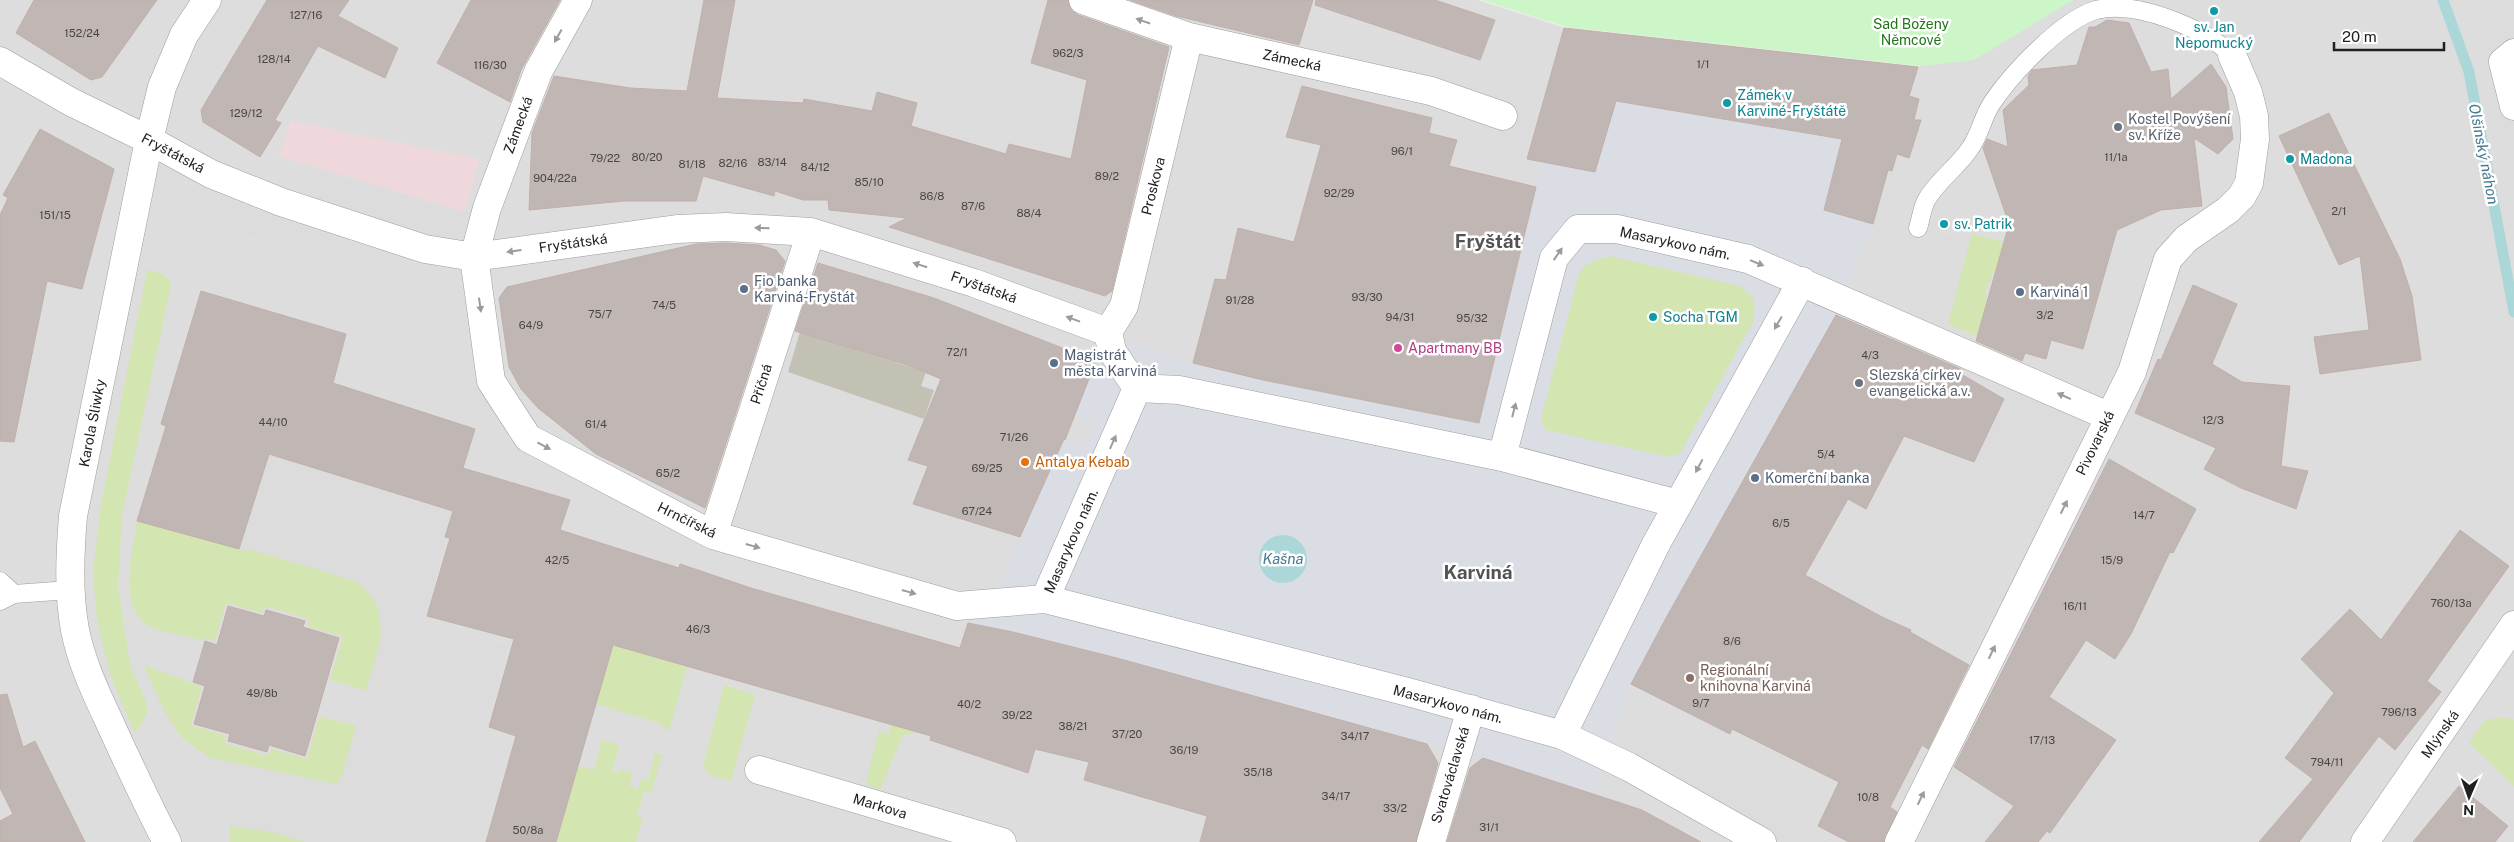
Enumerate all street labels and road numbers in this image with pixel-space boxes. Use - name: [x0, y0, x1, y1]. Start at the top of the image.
- street label: Zámecká: [1261, 46, 1323, 74]
- street label: Zámecká: [500, 94, 536, 156]
- street label: Fryštátská: [139, 130, 207, 176]
- street label: Proskova: [1138, 155, 1168, 217]
- street label: Masarykovo nám.: [1618, 223, 1732, 263]
- street label: Fryštátská: [538, 230, 608, 256]
- street label: Fryštátská: [949, 268, 1019, 306]
- street label: Příčná: [747, 362, 775, 406]
- street label: Karola Śliwky: [74, 377, 108, 468]
- street label: Pivovarská: [2073, 408, 2117, 478]
- street label: Masarykovo nám.: [1041, 486, 1101, 596]
- street label: Hrnčířská: [655, 499, 719, 541]
- street label: Masarykovo nám.: [1392, 682, 1504, 726]
- street label: Mlýnská: [2418, 707, 2462, 761]
- street label: Svatováclavská: [1428, 725, 1472, 825]
- street label: Markova: [851, 790, 909, 822]

